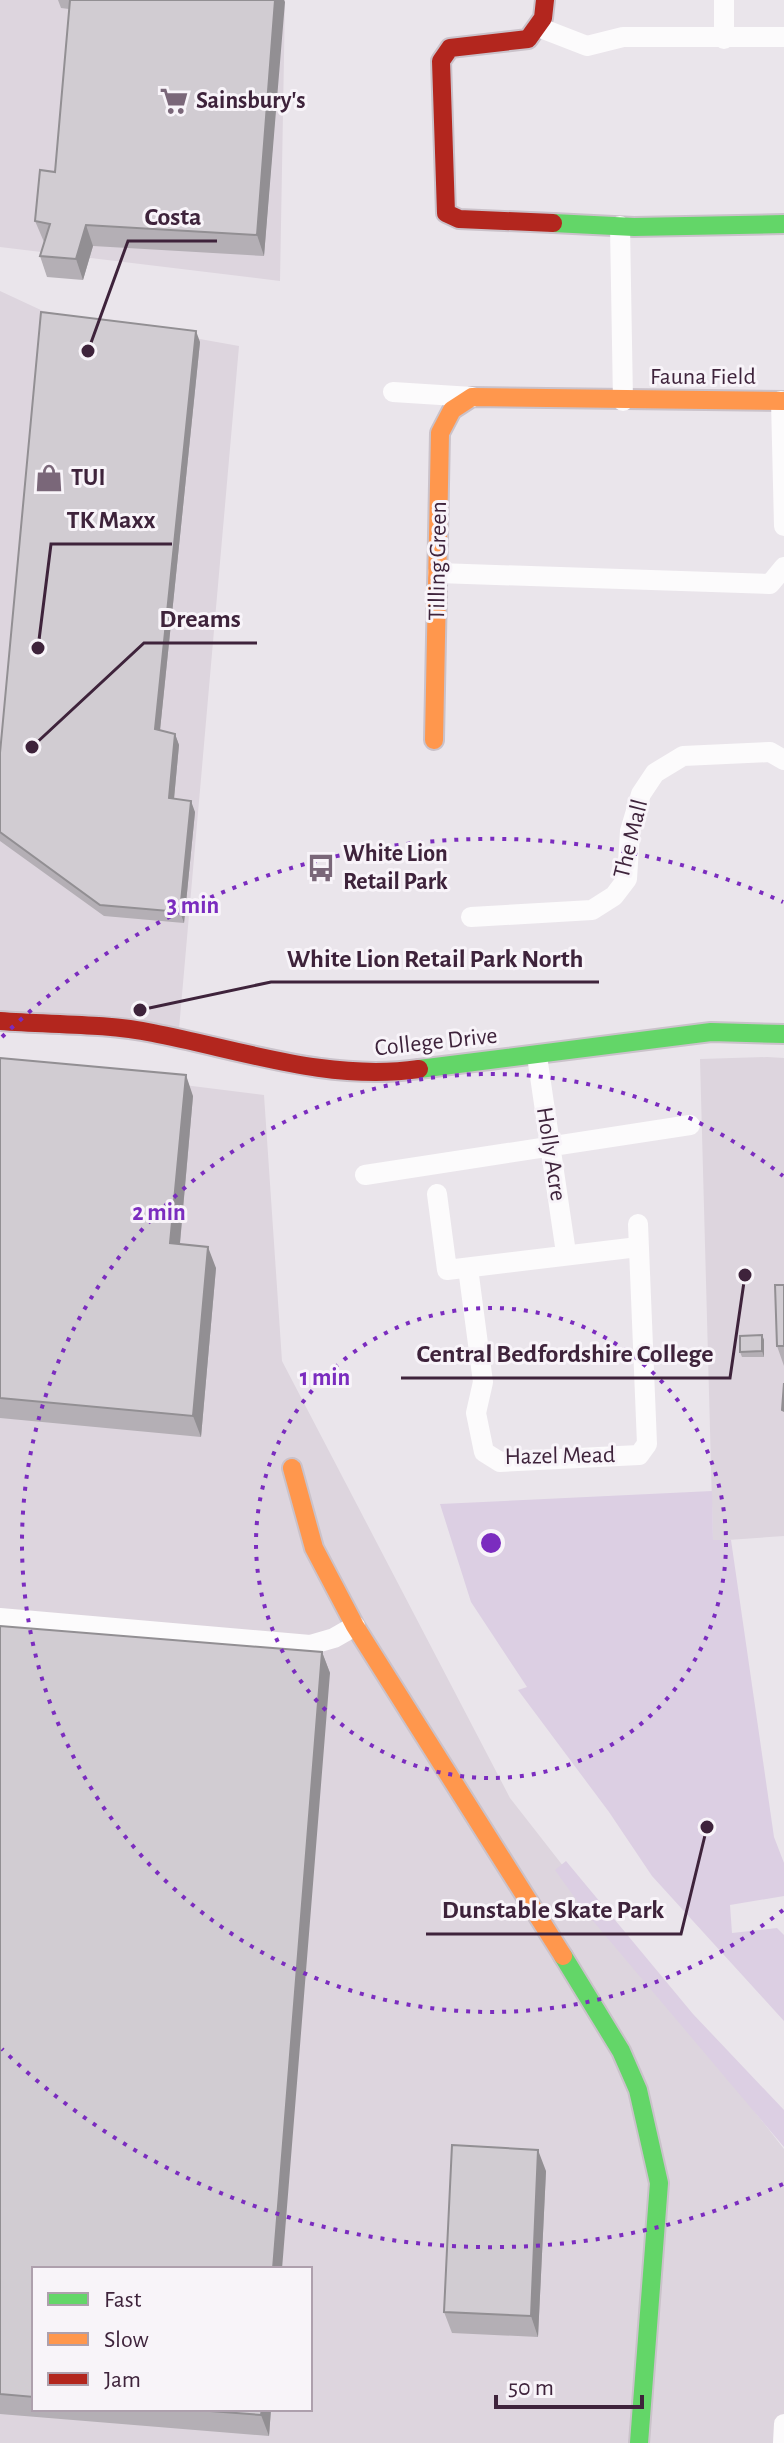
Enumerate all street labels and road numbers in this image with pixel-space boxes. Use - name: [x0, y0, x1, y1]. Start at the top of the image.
- street label: Fauna Field: [650, 365, 756, 389]
- street label: Tilling Green: [425, 501, 451, 621]
- street label: The Mall: [610, 797, 652, 881]
- street label: College Drive: [374, 1024, 498, 1060]
- street label: Holly Acre: [532, 1105, 570, 1203]
- street label: Hazel Mead: [505, 1443, 615, 1469]

